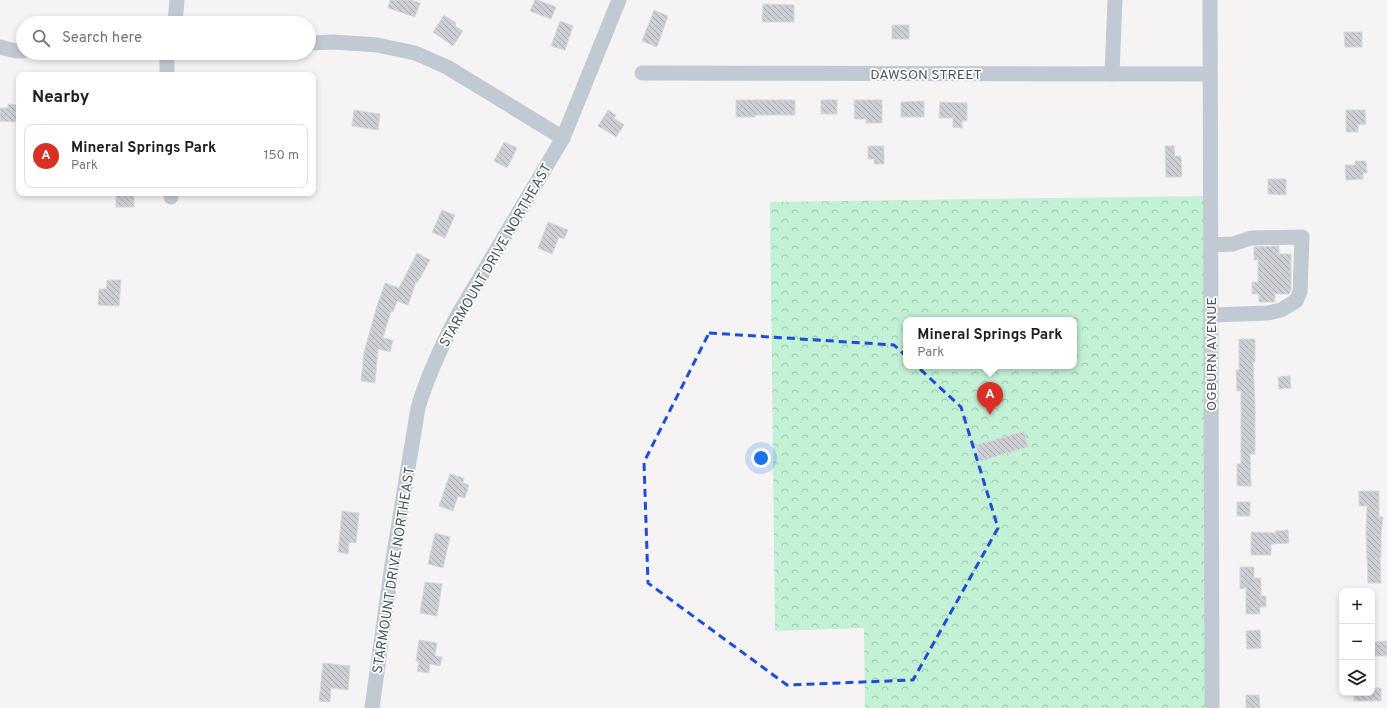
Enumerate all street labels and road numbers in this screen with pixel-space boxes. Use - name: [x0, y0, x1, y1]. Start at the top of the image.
- street label: DAWSON STREET: [870, 67, 982, 84]
- street label: STARMOUNT DRIVE NORTHEAST: [437, 161, 556, 351]
- street label: OGBURN AVENUE: [1204, 297, 1221, 411]
- street label: STARMOUNT DRIVE NORTHEAST: [370, 466, 419, 675]

